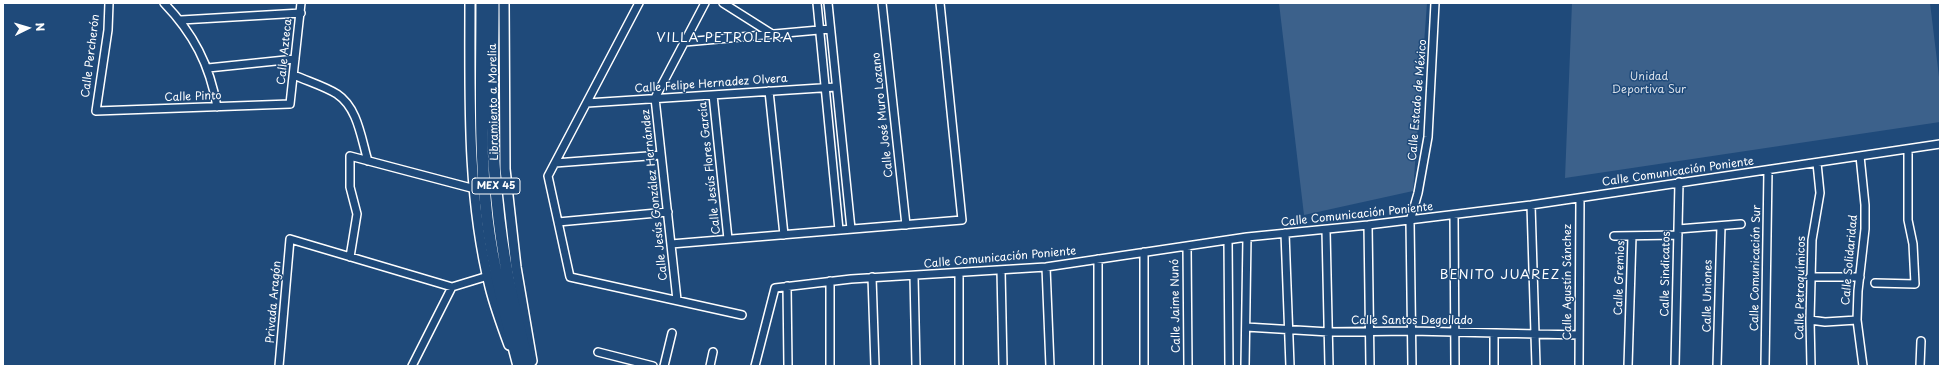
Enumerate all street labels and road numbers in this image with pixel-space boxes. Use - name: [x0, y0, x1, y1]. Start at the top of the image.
- street label: Calle Percherón: [79, 13, 103, 99]
- street label: Calle Azteca: [275, 18, 295, 86]
- street label: Calle Estado de México: [1406, 39, 1430, 161]
- street label: Libramiento a Morelia: [486, 43, 502, 161]
- street label: Calle José Muro Lozano: [870, 52, 896, 178]
- street label: Calle Felipe Hernadez Olvera: [634, 72, 788, 96]
- street label: Calle Pinto: [164, 89, 222, 105]
- street label: Calle Jesús Flores García: [696, 101, 724, 235]
- street label: Calle Jesús González Hernández: [639, 109, 671, 281]
- street label: Calle Comunicación Poniente: [1601, 155, 1755, 189]
- road number: MEX 45: [472, 178, 520, 194]
- street label: Calle Comunicación Poniente: [1280, 200, 1434, 230]
- street label: Calle Comunicación Sur: [1748, 205, 1764, 331]
- street label: Calle Solidaridad: [1839, 214, 1861, 306]
- street label: Calle Agustín Sánchez: [1561, 224, 1575, 340]
- street label: Calle Sindicatos: [1659, 231, 1673, 317]
- street label: Calle Petroquímicos: [1793, 236, 1809, 340]
- street label: Calle Gremios: [1612, 240, 1628, 316]
- street label: Calle Comunicación Poniente: [923, 245, 1077, 271]
- street label: Calle Jaime Nunó: [1169, 259, 1183, 353]
- street label: Privada Aragón: [264, 260, 284, 344]
- street label: Calle Uniones: [1701, 260, 1715, 332]
- street label: Calle Santos Degollado: [1351, 314, 1473, 328]

